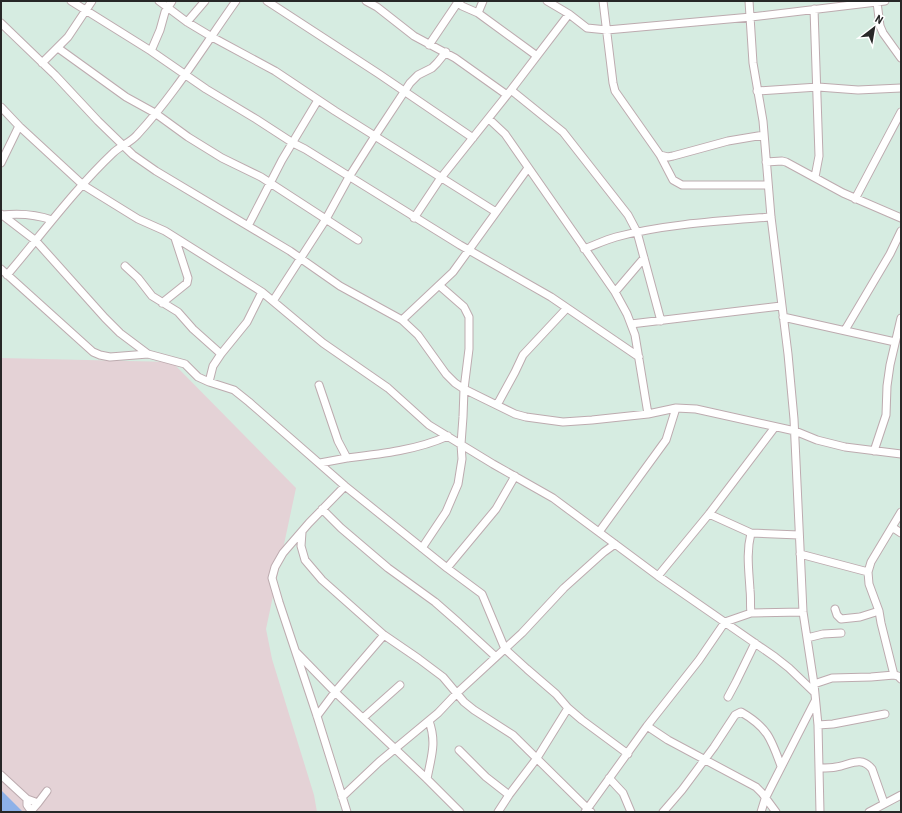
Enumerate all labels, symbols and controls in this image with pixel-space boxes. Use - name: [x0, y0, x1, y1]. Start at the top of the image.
- north arrow: [854, 8, 894, 48]
- text: N: [873, 13, 885, 27]

